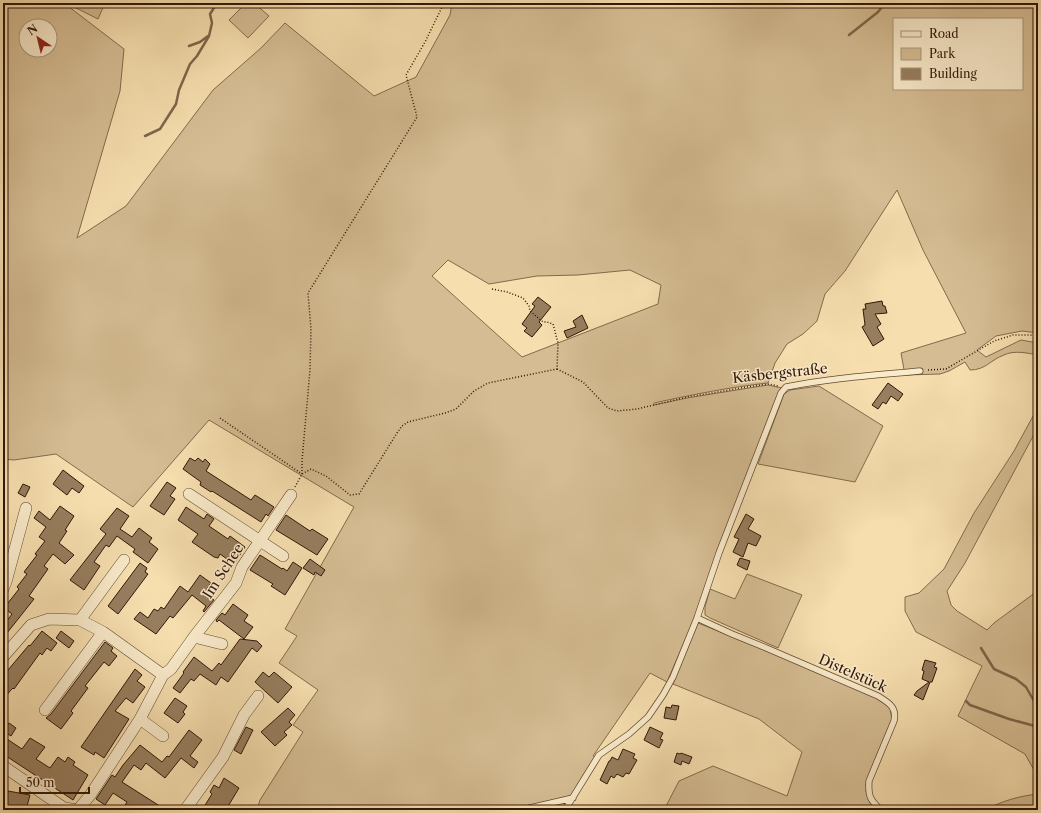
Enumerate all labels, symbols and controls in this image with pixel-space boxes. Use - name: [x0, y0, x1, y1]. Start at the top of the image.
- north arrow: [18, 18, 58, 58]
- legend: [893, 18, 1023, 90]
- text: N: [24, 21, 41, 38]
- text: Road: [929, 26, 959, 41]
- text: Park: [929, 46, 956, 61]
- text: Building: [929, 66, 977, 81]
- street label: Käsbergstraße: [732, 359, 829, 387]
- street label: Im Schee: [199, 540, 248, 602]
- street label: Distelstück: [816, 650, 891, 697]
- scale bar: [20, 769, 89, 795]
- text: 50 m: [26, 775, 55, 790]

